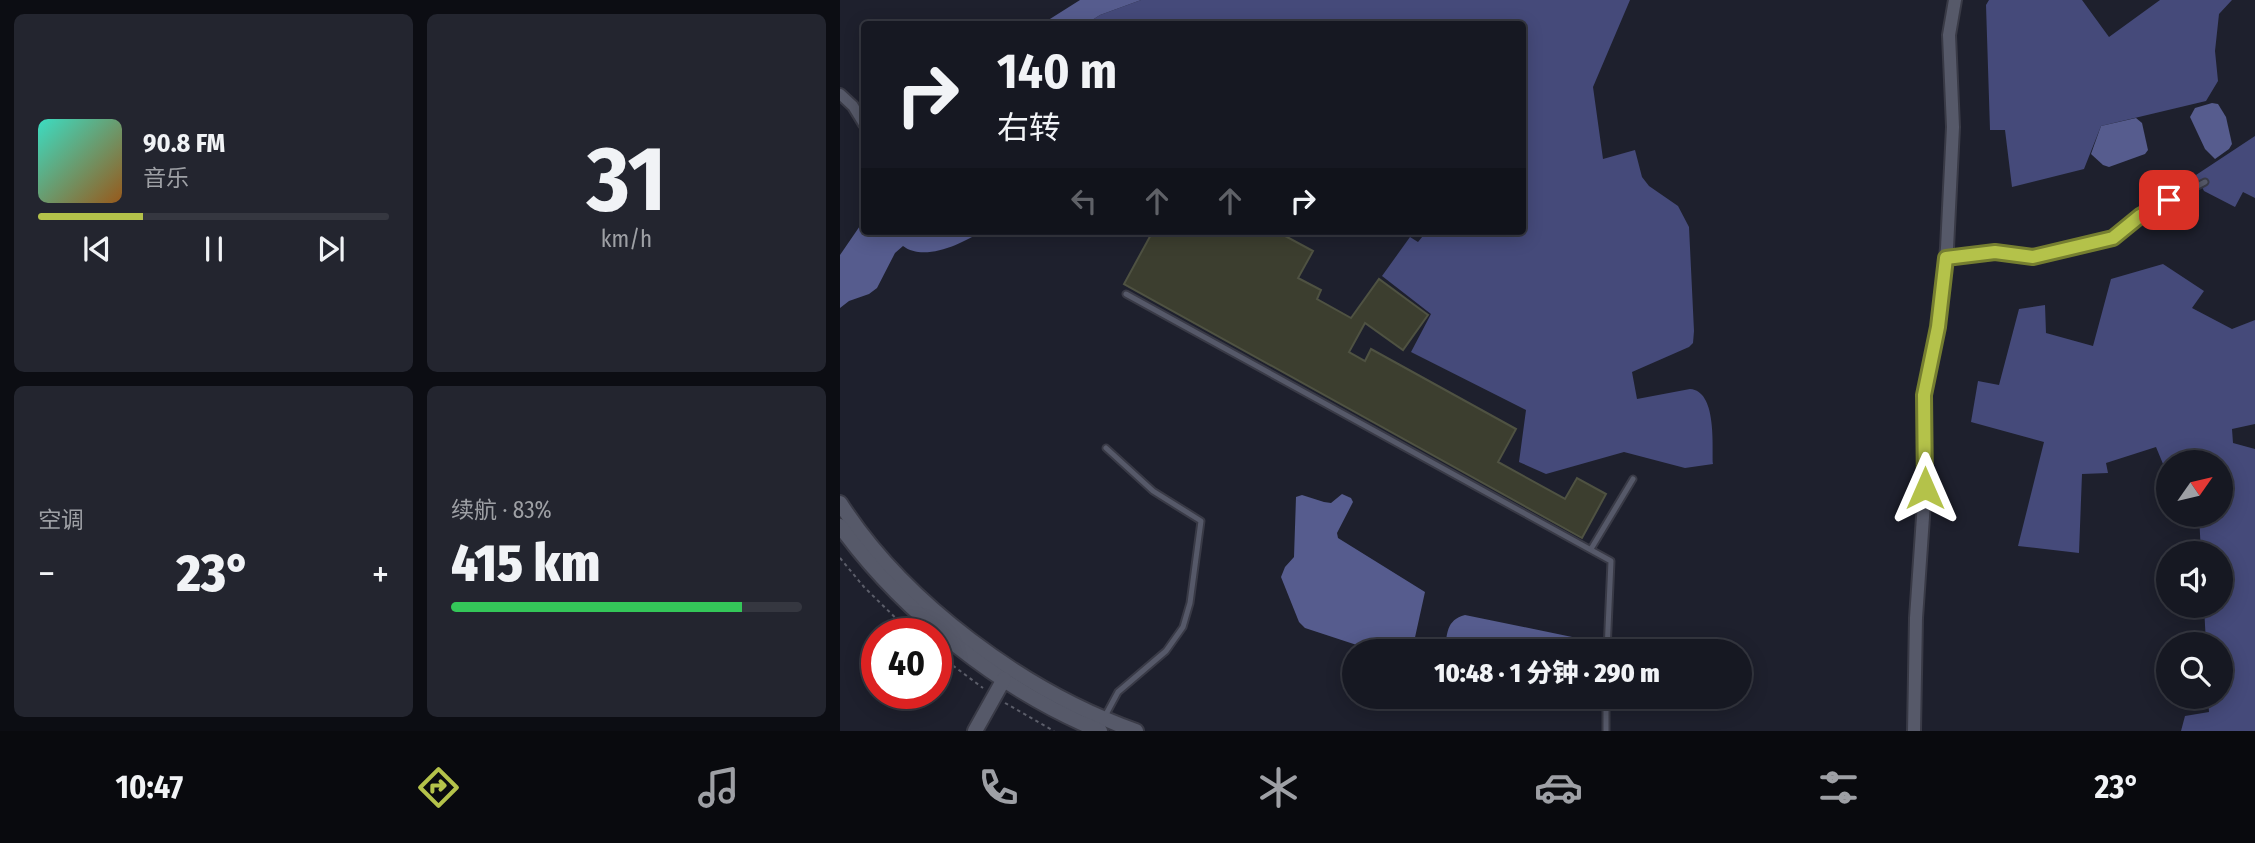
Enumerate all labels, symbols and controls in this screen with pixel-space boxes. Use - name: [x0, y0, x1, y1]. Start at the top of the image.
- text: 140 m: [997, 42, 1117, 101]
- icon: right: [882, 49, 973, 140]
- text: 右转: [997, 109, 1061, 147]
- text: 31: [587, 125, 666, 234]
- text: 90.8 FM: [143, 128, 225, 159]
- text: 音乐: [143, 164, 189, 192]
- pin: [2139, 170, 2199, 230]
- icon: arrive: [2150, 181, 2188, 219]
- icon: left: [1065, 182, 1103, 220]
- icon: ahead: [1138, 182, 1176, 220]
- icon: ahead: [1211, 182, 1249, 220]
- icon: right: [1284, 182, 1322, 220]
- text: km/h: [601, 225, 652, 253]
- icon: previous: [78, 230, 116, 268]
- icon: pause: [195, 230, 233, 268]
- icon: next: [312, 230, 350, 268]
- north arrow: [2156, 450, 2233, 527]
- map controls: [2156, 450, 2233, 709]
- position arrow: [1888, 451, 1962, 525]
- text: 续航 · 83%: [451, 496, 552, 524]
- text: 空调: [38, 506, 84, 534]
- text: 415 km: [451, 532, 600, 595]
- button: sound: [2156, 541, 2233, 618]
- text: 23°: [177, 542, 250, 605]
- text: −: [38, 551, 55, 597]
- text: +: [372, 551, 389, 597]
- speed limit sign: 40: [861, 618, 952, 709]
- button: search: [2156, 632, 2233, 709]
- text: 10:48 · 1 分钟 · 290 m: [1434, 658, 1660, 689]
- icon: directions: [414, 763, 463, 812]
- icon: music: [694, 763, 743, 812]
- icon: phone: [974, 763, 1023, 812]
- icon: climate: [1254, 763, 1303, 812]
- icon: car: [1534, 763, 1583, 812]
- icon: filters: [1814, 763, 1863, 812]
- text: 10:47: [116, 768, 183, 806]
- text: 23°: [2094, 768, 2139, 806]

